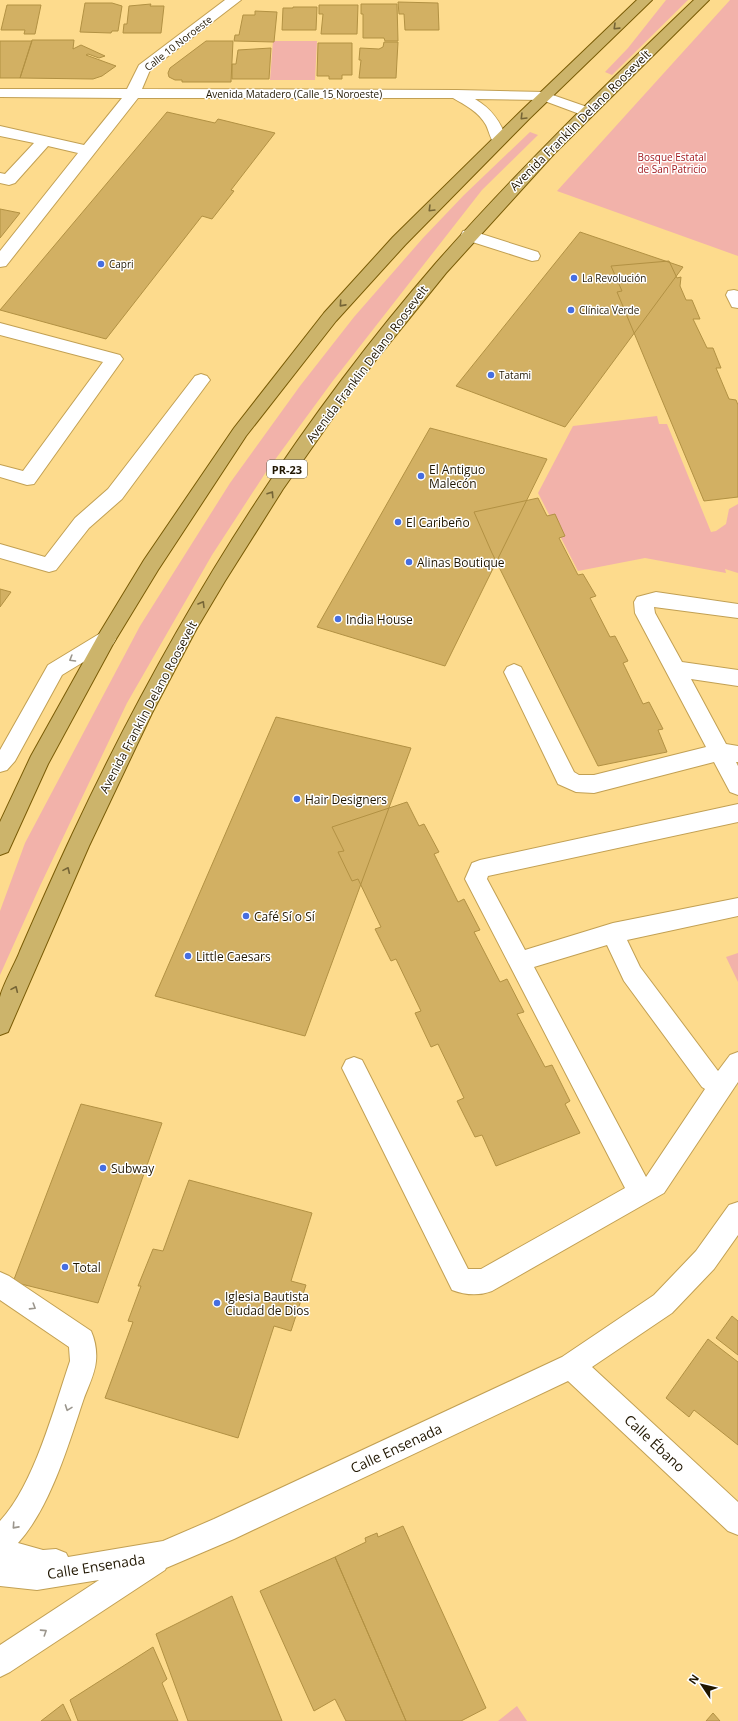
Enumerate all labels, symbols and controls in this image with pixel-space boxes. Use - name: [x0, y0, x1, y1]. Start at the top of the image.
- street label: Calle 10 Noroeste: [141, 12, 215, 74]
- one-way arrow: [613, 22, 621, 30]
- street label: Avenida Franklin Delano Roosevelt: [506, 46, 654, 194]
- street label: Avenida Matadero (Calle 15 Noroeste): [206, 87, 382, 101]
- one-way arrow: [520, 112, 528, 120]
- park label: Bosque Estatal de San Patricio: [637, 150, 707, 176]
- one-way arrow: [428, 204, 436, 212]
- place label: Capri: [109, 257, 134, 271]
- marker: Capri: [96, 259, 106, 269]
- place label: La Revolución: [582, 271, 646, 285]
- marker: La Revolución: [569, 273, 579, 283]
- street label: Avenida Franklin Delano Roosevelt: [302, 282, 432, 446]
- one-way arrow: [339, 299, 347, 307]
- place label: Clínica Verde: [579, 303, 640, 317]
- marker: Clínica Verde: [566, 305, 576, 315]
- place label: Tatami: [499, 368, 531, 382]
- marker: Tatami: [486, 370, 496, 380]
- road number: PR-23: [267, 460, 307, 478]
- place label: El Antiguo Malecón: [429, 461, 485, 492]
- marker: El Antiguo Malecón: [416, 471, 426, 481]
- one-way arrow: [266, 491, 274, 498]
- place label: El Caribeño: [406, 514, 470, 531]
- marker: El Caribeño: [393, 517, 403, 527]
- place label: Alinas Boutique: [417, 554, 505, 571]
- marker: Alinas Boutique: [404, 557, 414, 567]
- one-way arrow: [198, 601, 205, 608]
- place label: India House: [346, 611, 413, 628]
- marker: India House: [333, 614, 343, 624]
- street label: Avenida Franklin Delano Roosevelt: [95, 618, 201, 796]
- one-way arrow: [69, 655, 76, 662]
- place label: Hair Designers: [305, 791, 387, 808]
- marker: Hair Designers: [292, 794, 302, 804]
- one-way arrow: [62, 866, 70, 874]
- place label: Café Sí o Sí: [254, 908, 316, 925]
- marker: Café Sí o Sí: [241, 911, 251, 921]
- place label: Little Caesars: [196, 948, 271, 965]
- marker: Little Caesars: [183, 951, 193, 961]
- one-way arrow: [11, 986, 19, 993]
- place label: Subway: [111, 1160, 155, 1177]
- marker: Subway: [98, 1163, 108, 1173]
- place label: Total: [73, 1259, 101, 1276]
- marker: Total: [60, 1262, 70, 1272]
- place label: Iglesia Bautista Ciudad de Dios: [225, 1288, 310, 1319]
- marker: Iglesia Bautista Ciudad de Dios: [212, 1298, 222, 1308]
- one-way arrow: [29, 1302, 36, 1309]
- one-way arrow: [64, 1404, 72, 1411]
- street label: Calle Ébano: [621, 1410, 689, 1476]
- street label: Calle Ensenada: [347, 1419, 445, 1477]
- one-way arrow: [12, 1521, 19, 1528]
- street label: Calle Ensenada: [46, 1549, 146, 1583]
- one-way arrow: [40, 1630, 47, 1637]
- north arrow: [682, 1665, 722, 1705]
- text: N: [685, 1671, 702, 1687]

